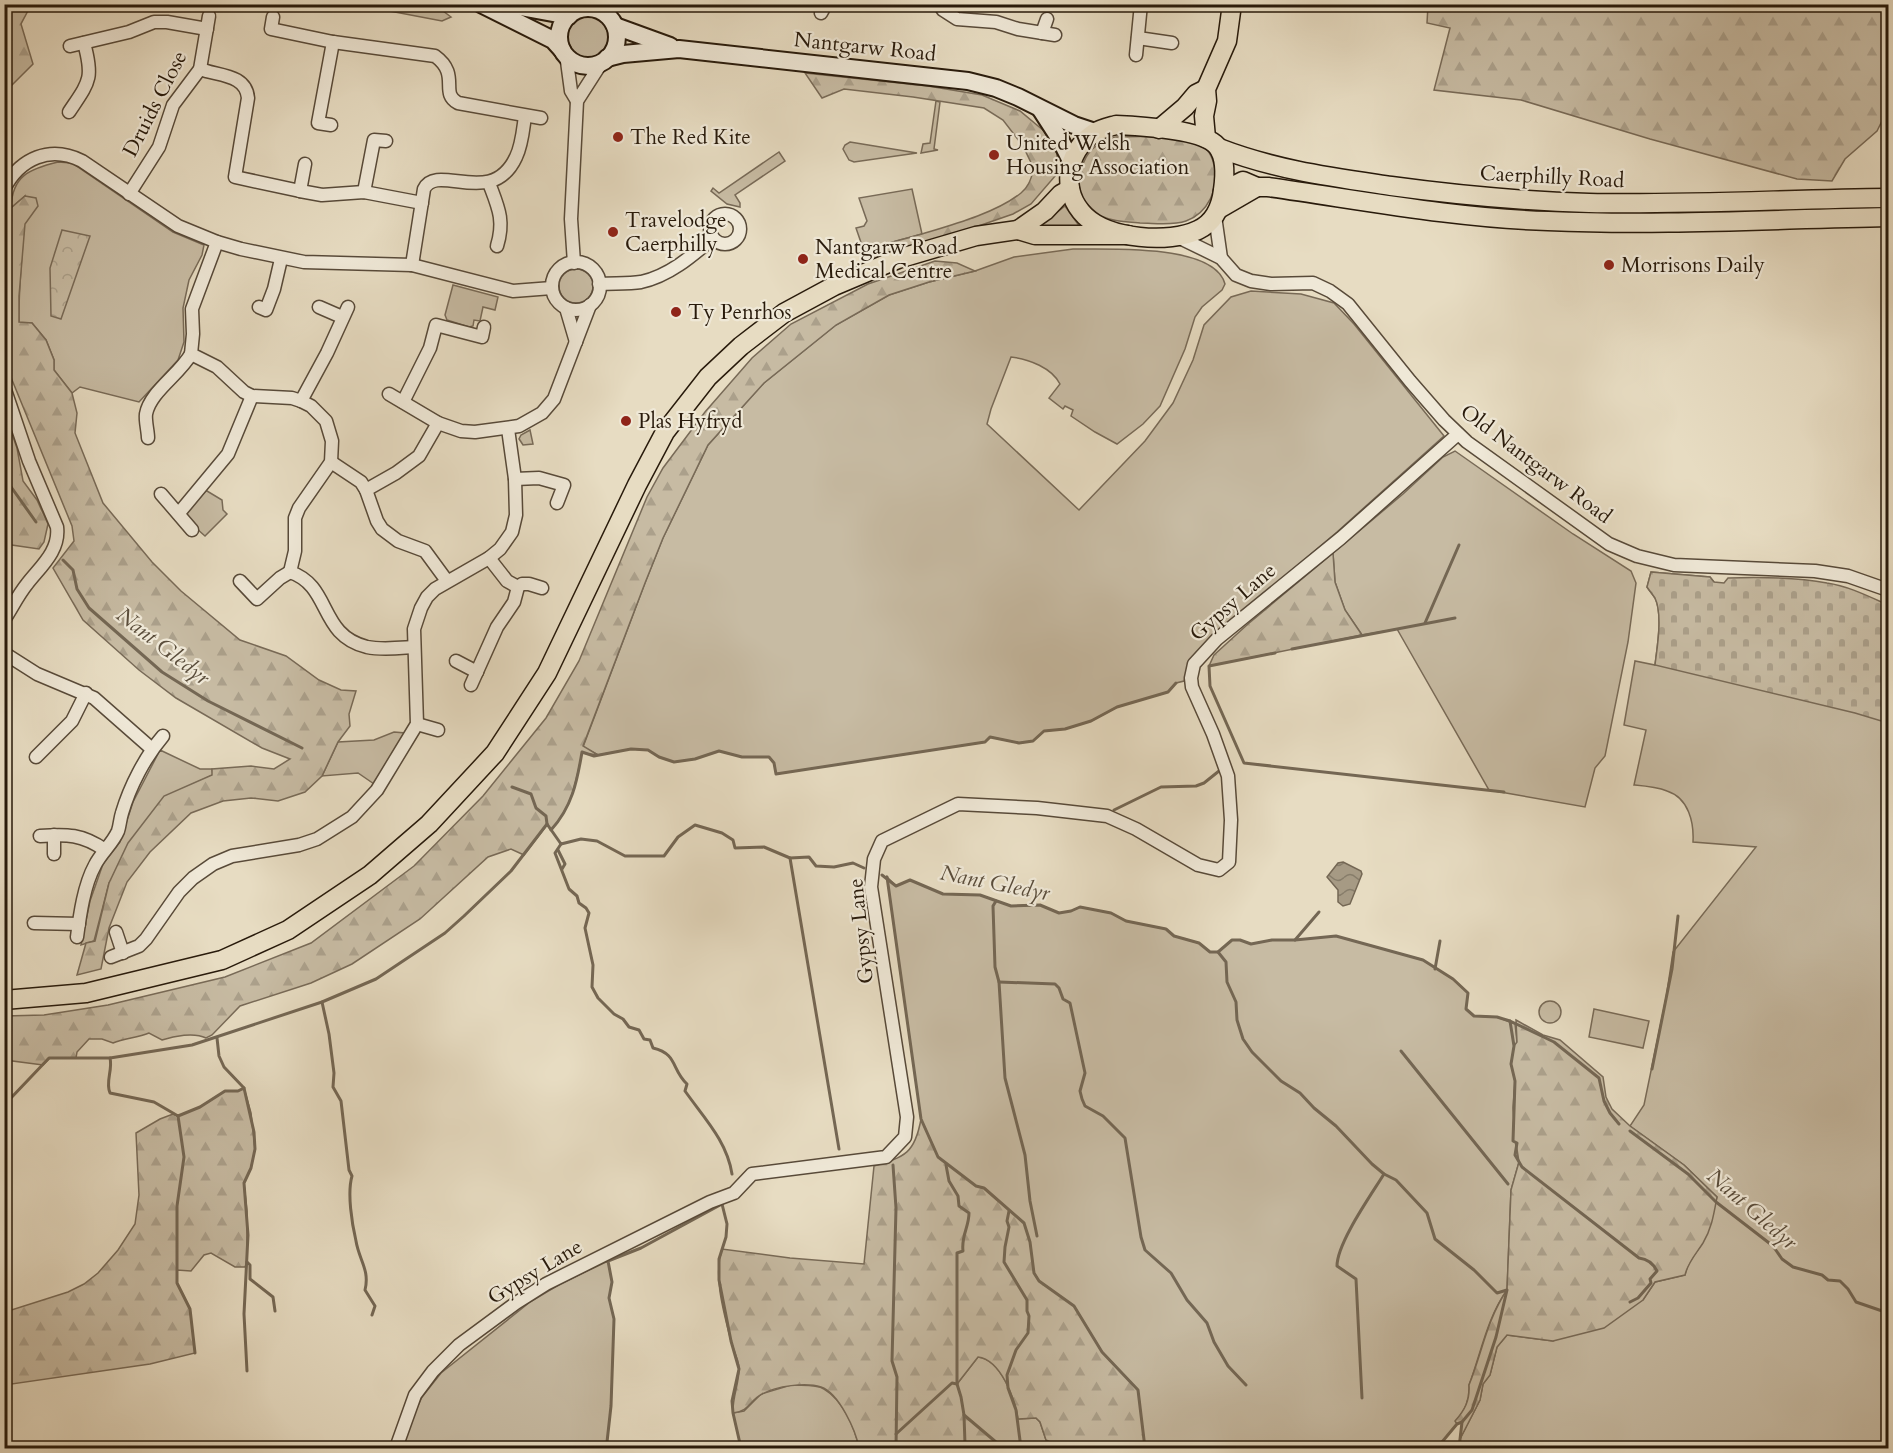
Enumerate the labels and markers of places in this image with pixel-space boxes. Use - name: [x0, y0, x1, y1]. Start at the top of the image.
- place label: The Red Kite: [630, 123, 751, 152]
- place label: United Welsh Housing Association: [1006, 129, 1189, 182]
- marker: The Red Kite: [611, 130, 625, 144]
- marker: United Welsh Housing Association: [987, 148, 1001, 162]
- place label: Travelodge Caerphilly: [625, 206, 726, 259]
- marker: Travelodge Caerphilly: [606, 225, 620, 239]
- place label: Nantgarw Road Medical Centre: [815, 233, 958, 286]
- place label: Morrisons Daily: [1621, 251, 1765, 280]
- marker: Nantgarw Road Medical Centre: [796, 252, 810, 266]
- marker: Morrisons Daily: [1602, 258, 1616, 272]
- place label: Ty Penrhos: [688, 298, 792, 327]
- marker: Ty Penrhos: [669, 305, 683, 319]
- place label: Plas Hyfryd: [638, 407, 742, 436]
- marker: Plas Hyfryd: [619, 414, 633, 428]

